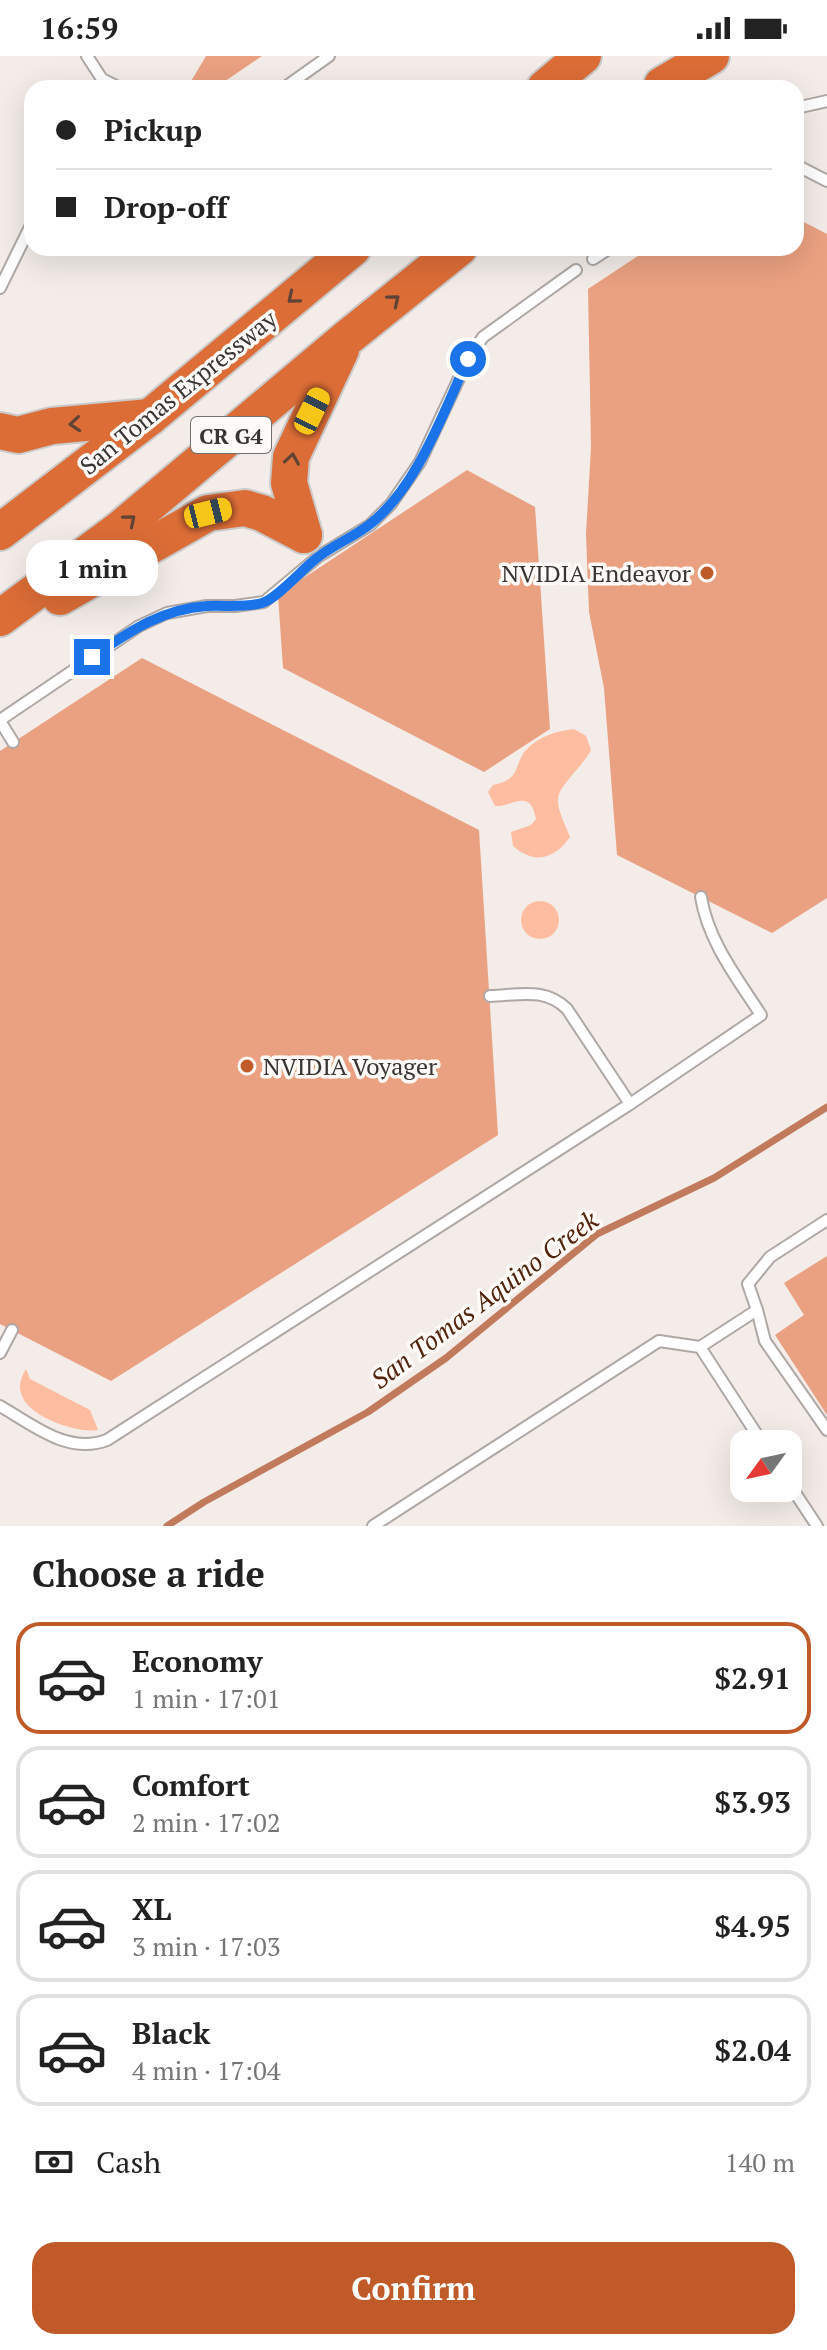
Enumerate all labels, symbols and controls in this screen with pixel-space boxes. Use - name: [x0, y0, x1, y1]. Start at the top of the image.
- text: 16:59: [40, 8, 118, 48]
- text: Pickup: [104, 110, 202, 150]
- text: Drop-off: [104, 187, 228, 227]
- one-way arrow: [288, 288, 302, 303]
- one-way arrow: [385, 296, 400, 310]
- street label: San Tomas Expressway: [73, 302, 284, 481]
- route start: [450, 341, 486, 377]
- car: [291, 384, 333, 438]
- one-way arrow: [68, 415, 81, 432]
- road number: CR G4: [191, 417, 271, 453]
- one-way arrow: [283, 453, 300, 466]
- car: [182, 496, 234, 530]
- one-way arrow: [120, 515, 135, 530]
- callout: 1 min: [26, 541, 158, 597]
- text: 1 min: [56, 551, 128, 585]
- place label: NVIDIA Endeavor: [501, 557, 692, 589]
- marker: NVIDIA Endeavor: [698, 564, 716, 582]
- route end: [74, 639, 110, 675]
- place label: NVIDIA Voyager: [263, 1050, 438, 1082]
- marker: NVIDIA Voyager: [238, 1057, 256, 1075]
- water label: San Tomas Aquino Creek: [364, 1202, 605, 1396]
- north arrow: [730, 1430, 802, 1502]
- map controls: [730, 1430, 802, 1502]
- text: Choose a ride: [32, 1550, 265, 1597]
- text: Economy: [132, 1641, 263, 1681]
- icon: car: [36, 1642, 108, 1714]
- text: $2.91: [714, 1658, 791, 1698]
- text: 1 min · 17:01: [132, 1681, 281, 1715]
- text: Comfort: [132, 1765, 250, 1805]
- icon: car: [36, 1766, 108, 1838]
- text: $3.93: [714, 1782, 791, 1822]
- text: 2 min · 17:02: [132, 1805, 281, 1839]
- text: XL: [132, 1889, 171, 1929]
- icon: car: [36, 1890, 108, 1962]
- text: $4.95: [714, 1906, 791, 1946]
- text: 3 min · 17:03: [132, 1929, 281, 1963]
- text: Black: [132, 2013, 210, 2053]
- icon: car: [36, 2014, 108, 2086]
- text: $2.04: [714, 2030, 791, 2070]
- text: 4 min · 17:04: [132, 2053, 281, 2087]
- icon: cash: [32, 2140, 76, 2184]
- text: Cash: [96, 2142, 161, 2182]
- text: 140 m: [725, 2145, 795, 2179]
- button: Confirm: [32, 2242, 795, 2334]

